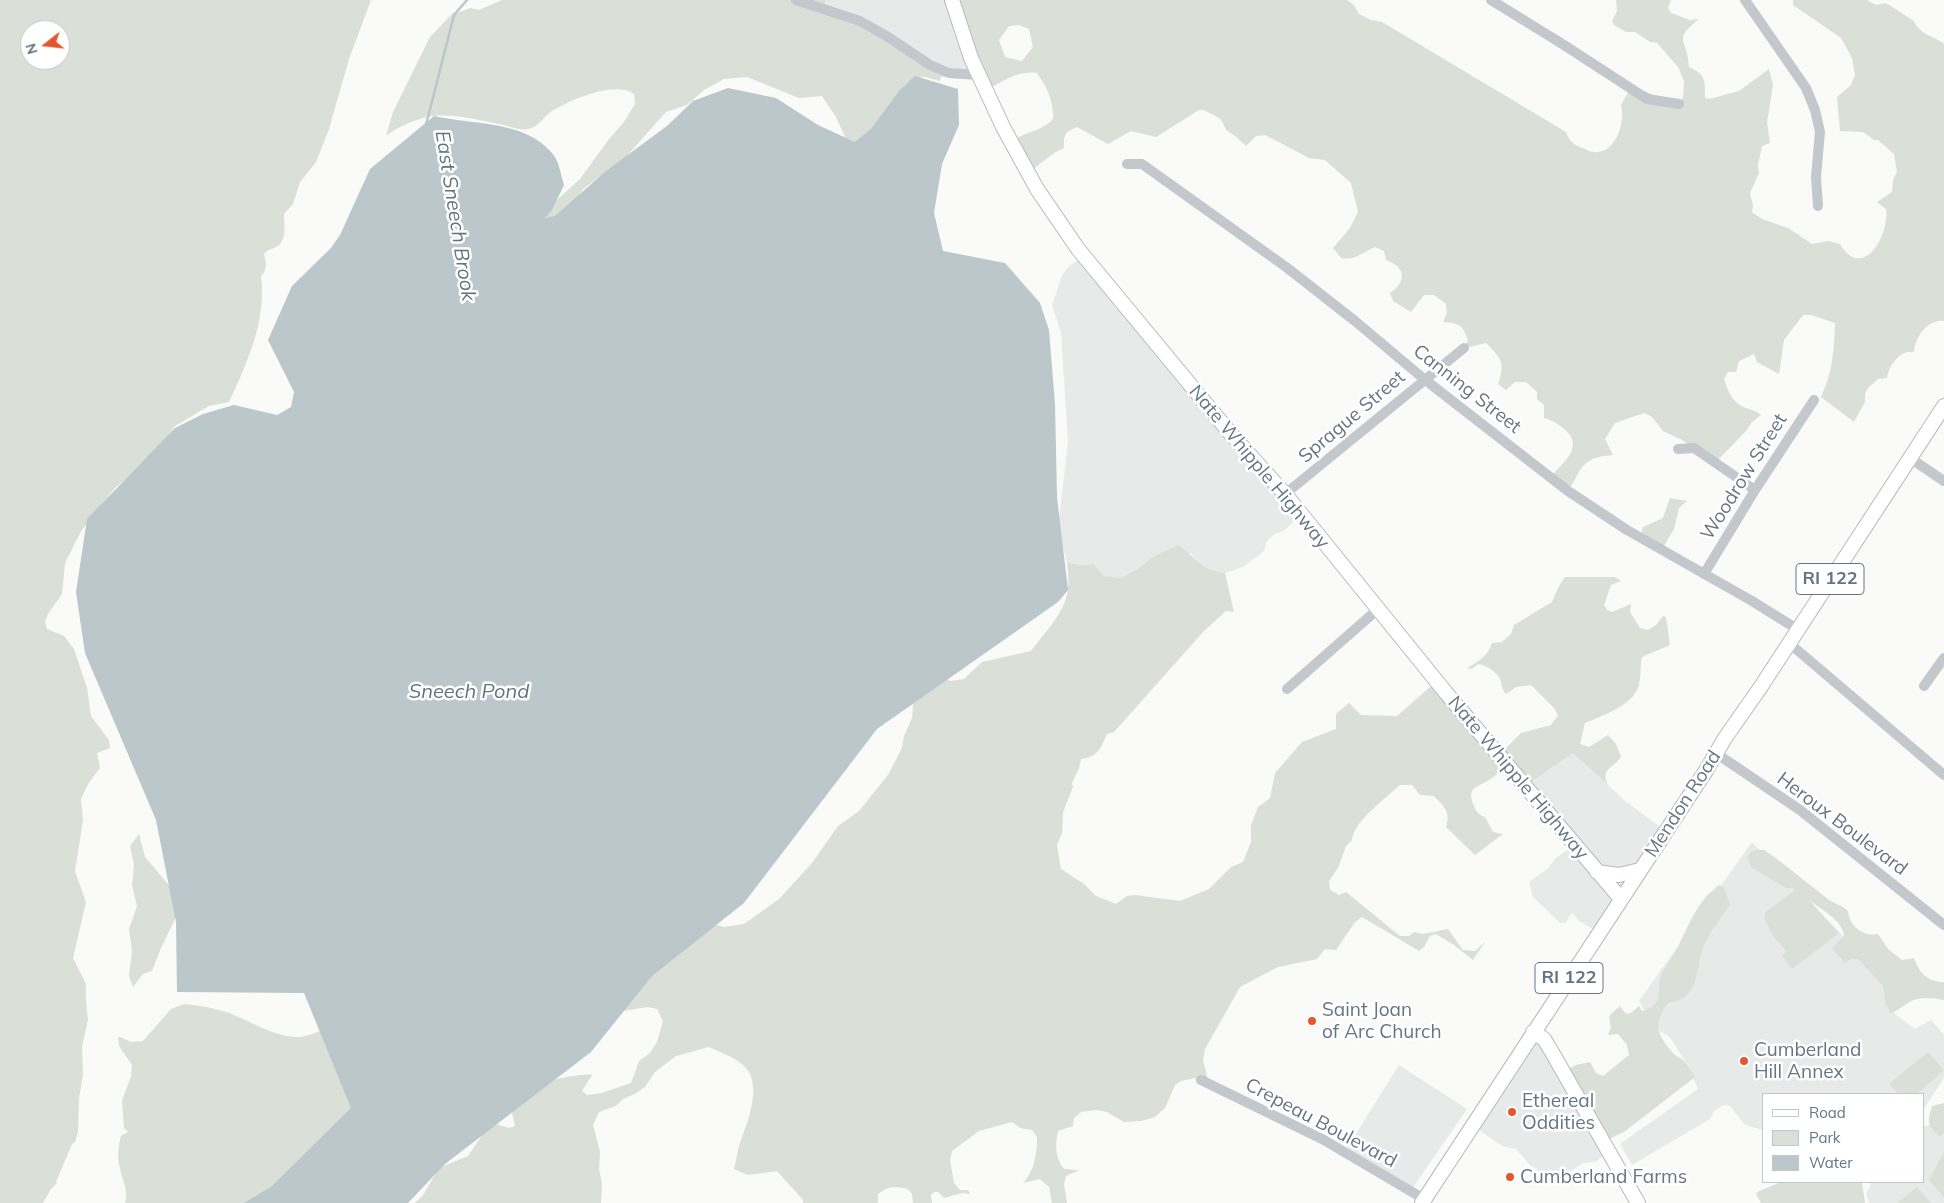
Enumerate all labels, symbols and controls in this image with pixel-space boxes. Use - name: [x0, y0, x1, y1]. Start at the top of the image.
- north arrow: [20, 20, 70, 70]
- text: N: [21, 41, 42, 56]
- water label: East Sneech Brook: [430, 129, 480, 303]
- street label: Canning Street: [1408, 340, 1526, 438]
- street label: Sprague Street: [1294, 366, 1410, 468]
- street label: Nate Whipple Highway: [1184, 381, 1334, 553]
- street label: Woodrow Street: [1696, 410, 1792, 544]
- road number: RI 122: [1796, 564, 1864, 594]
- water label: Sneech Pond: [409, 680, 529, 704]
- street label: Nate Whipple Highway: [1443, 692, 1593, 864]
- street label: Mendon Road: [1640, 746, 1726, 862]
- street label: Heroux Boulevard: [1772, 767, 1912, 881]
- road number: RI 122: [1535, 962, 1603, 994]
- place label: Saint Joan of Arc Church: [1322, 999, 1442, 1043]
- marker: Saint Joan of Arc Church: [1306, 1015, 1318, 1027]
- place label: Cumberland Hill Annex: [1754, 1039, 1862, 1083]
- marker: Cumberland Hill Annex: [1738, 1055, 1750, 1067]
- street label: Crepeau Boulevard: [1241, 1073, 1401, 1173]
- place label: Ethereal Oddities: [1522, 1090, 1595, 1134]
- legend: [1762, 1093, 1924, 1183]
- text: Road: [1809, 1103, 1846, 1122]
- marker: Ethereal Oddities: [1506, 1106, 1518, 1118]
- text: Park: [1809, 1128, 1841, 1147]
- text: Water: [1809, 1153, 1853, 1172]
- place label: Cumberland Farms: [1520, 1166, 1687, 1188]
- marker: Cumberland Farms: [1504, 1171, 1516, 1183]

